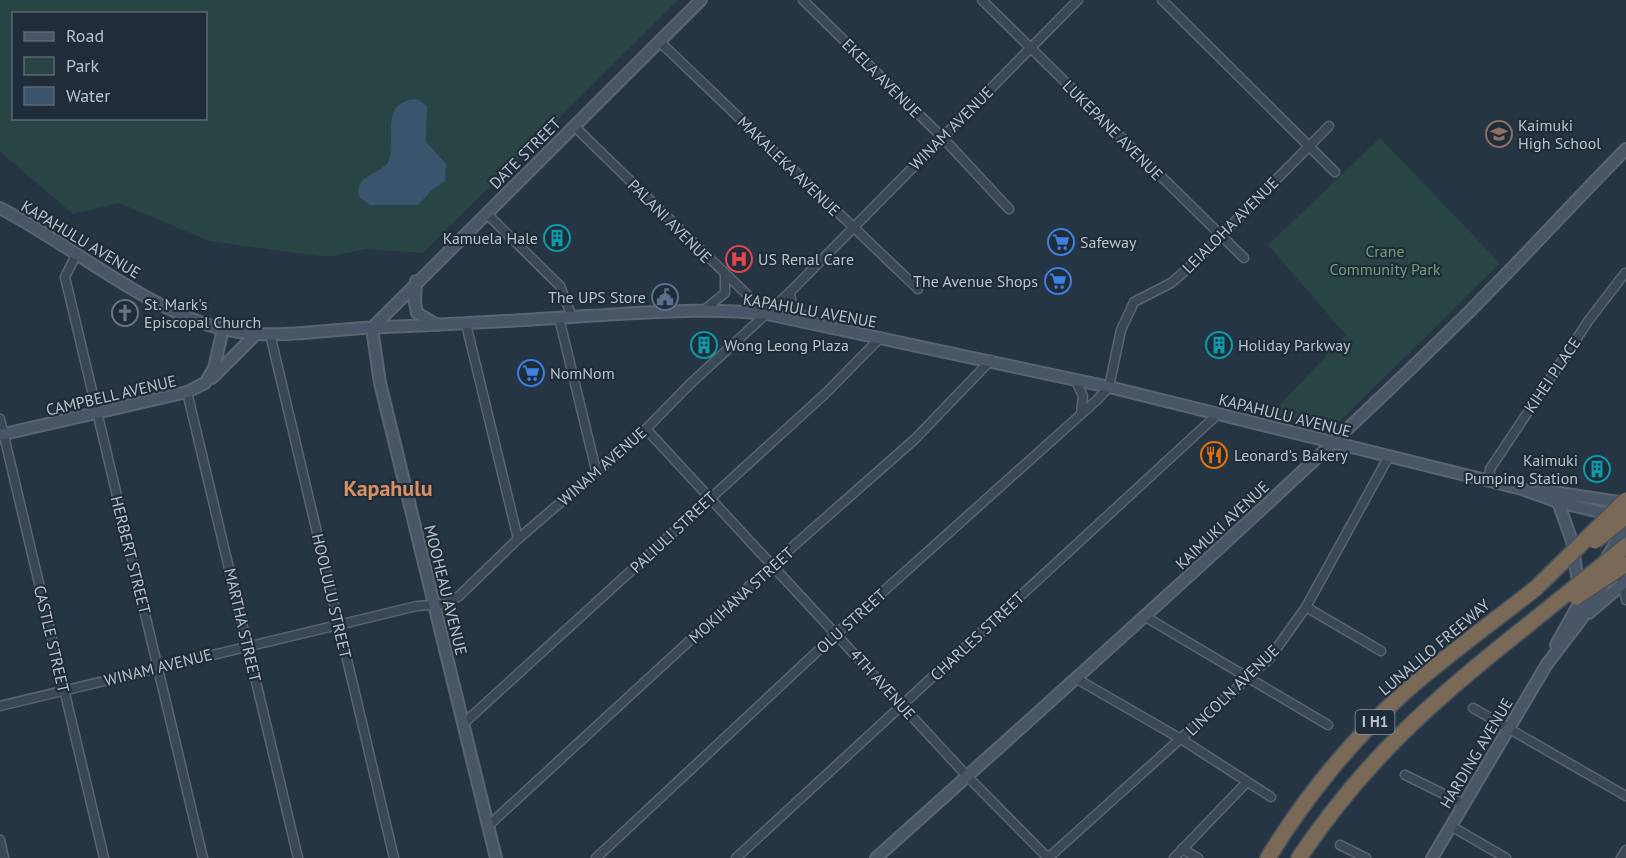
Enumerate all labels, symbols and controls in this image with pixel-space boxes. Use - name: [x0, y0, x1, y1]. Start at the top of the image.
- legend: [12, 12, 207, 120]
- text: Road: [66, 24, 104, 47]
- street label: EKELA AVENUE: [838, 34, 926, 122]
- text: Park: [66, 54, 99, 77]
- street label: LUKEPANE AVENUE: [1059, 76, 1167, 184]
- street label: WINAM AVENUE: [905, 82, 997, 174]
- text: Water: [66, 84, 110, 107]
- street label: MAKALEKA AVENUE: [733, 112, 845, 220]
- street label: DATE STREET: [485, 113, 565, 193]
- place label: Kaimuki High School: [1518, 115, 1601, 153]
- school or university icon: Kaimuki High School: [1484, 119, 1514, 149]
- street label: LEIALOHA AVENUE: [1178, 173, 1282, 277]
- street label: PALANI AVENUE: [624, 175, 716, 267]
- street label: KAPAHULU AVENUE: [18, 195, 144, 283]
- building icon: Kamuela Hale: [542, 223, 572, 253]
- supermarket icon: Safeway: [1046, 227, 1076, 257]
- place label: Kamuela Hale: [443, 228, 538, 248]
- place label: Safeway: [1080, 232, 1137, 252]
- park label: Crane Community Park: [1330, 241, 1441, 279]
- hospital icon: US Renal Care: [724, 244, 754, 274]
- place label: US Renal Care: [758, 249, 854, 269]
- supermarket icon: The Avenue Shops: [1043, 266, 1073, 296]
- place label: The Avenue Shops: [913, 271, 1038, 291]
- public building icon: The UPS Store: [650, 282, 680, 312]
- place label: The UPS Store: [548, 287, 646, 307]
- street label: KAPAHULU AVENUE: [741, 288, 879, 332]
- place label: St. Mark's Episcopal Church: [144, 294, 261, 332]
- church icon: St. Mark's Episcopal Church: [110, 298, 140, 328]
- building icon: Wong Leong Plaza: [689, 330, 719, 360]
- building icon: Holiday Parkway: [1204, 330, 1234, 360]
- street label: KIHEI PLACE: [1519, 333, 1585, 417]
- place label: Wong Leong Plaza: [724, 335, 849, 355]
- place label: Holiday Parkway: [1238, 335, 1351, 355]
- supermarket icon: NomNom: [516, 358, 546, 388]
- place label: NomNom: [550, 363, 615, 383]
- street label: CAMPBELL AVENUE: [44, 370, 178, 420]
- street label: KAPAHULU AVENUE: [1217, 389, 1353, 441]
- street label: WINAM AVENUE: [554, 422, 650, 510]
- restaurant icon: Leonard's Bakery: [1199, 440, 1229, 470]
- place label: Leonard's Bakery: [1234, 445, 1348, 465]
- place label: Kaimuki Pumping Station: [1465, 450, 1578, 488]
- building icon: Kaimuki Pumping Station: [1582, 454, 1612, 484]
- district label: Kapahulu: [343, 474, 433, 502]
- street label: KAIMUKI AVENUE: [1171, 477, 1273, 573]
- street label: PALIULI STREET: [626, 487, 720, 577]
- street label: HERBERT STREET: [107, 494, 155, 616]
- street label: MOOHEAU AVENUE: [420, 523, 472, 657]
- street label: HOOLULU STREET: [308, 532, 356, 660]
- street label: MOKIHANA STREET: [684, 542, 798, 648]
- street label: MARTHA STREET: [220, 566, 266, 684]
- street label: CASTLE STREET: [30, 583, 74, 695]
- street label: OLU STREET: [812, 584, 890, 657]
- street label: CHARLES STREET: [926, 587, 1028, 685]
- street label: LUNALILO FREEWAY: [1374, 595, 1494, 699]
- street label: LINCOLN AVENUE: [1181, 640, 1283, 740]
- street label: WINAM AVENUE: [102, 644, 214, 690]
- street label: 4TH AVENUE: [846, 645, 920, 723]
- street label: HARDING AVENUE: [1435, 694, 1517, 812]
- road number: I H1: [1356, 710, 1394, 734]

